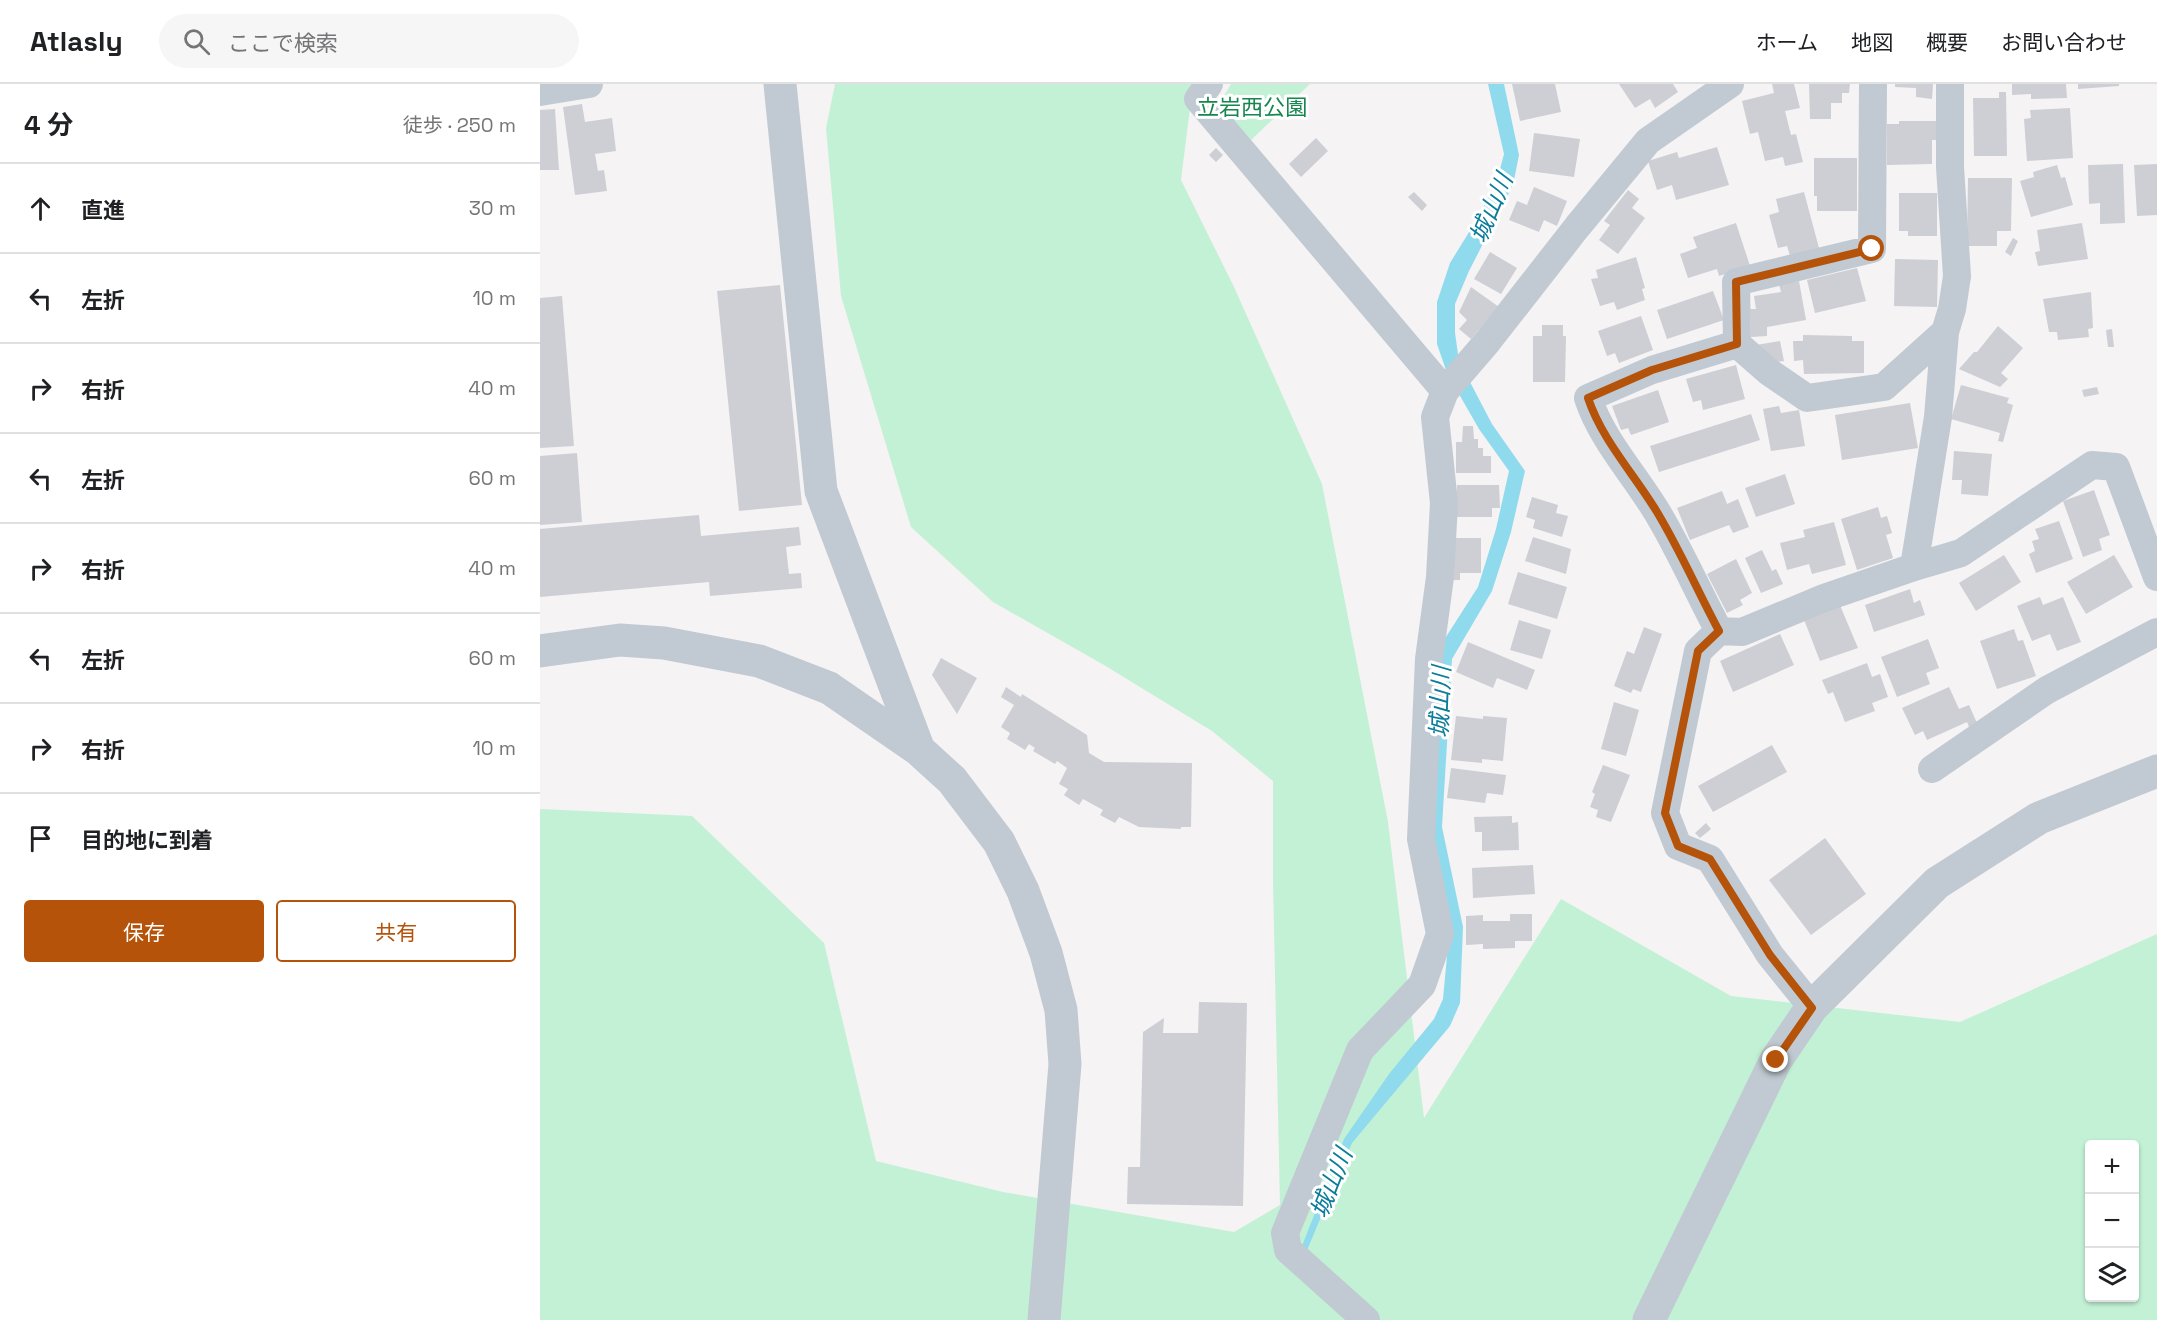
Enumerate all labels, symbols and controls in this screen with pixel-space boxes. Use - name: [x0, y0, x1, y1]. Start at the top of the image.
- search box: [159, 14, 579, 68]
- text: Atlasly: [30, 23, 123, 59]
- icon: search: [180, 25, 213, 58]
- text: ここで検索: [228, 29, 338, 57]
- text: ホーム: [1756, 29, 1818, 56]
- text: 地図: [1851, 29, 1893, 56]
- text: 概要: [1926, 29, 1968, 56]
- text: お問い合わせ: [2001, 29, 2127, 56]
- park label: 立岩西公園: [1197, 93, 1307, 121]
- text: 4 分: [24, 108, 73, 142]
- text: 徒歩 · 250 m: [403, 112, 516, 138]
- water label: 城山川: [1463, 166, 1521, 247]
- icon: ahead: [24, 192, 57, 225]
- text: 30 m: [469, 195, 516, 221]
- text: 直進: [81, 196, 125, 224]
- route start: [1858, 235, 1884, 261]
- icon: left: [24, 282, 57, 315]
- text: 10 m: [472, 285, 516, 311]
- text: 左折: [81, 286, 125, 314]
- icon: right: [24, 372, 57, 405]
- text: 40 m: [468, 375, 516, 401]
- text: 右折: [81, 376, 125, 404]
- icon: left: [24, 462, 57, 495]
- text: 60 m: [469, 465, 516, 491]
- text: 左折: [81, 466, 125, 494]
- icon: right: [24, 552, 57, 585]
- text: 40 m: [468, 555, 516, 581]
- text: 右折: [81, 556, 125, 584]
- icon: left: [24, 642, 57, 675]
- text: 60 m: [469, 645, 516, 671]
- text: 左折: [81, 646, 125, 674]
- water label: 城山川: [1423, 662, 1457, 739]
- icon: right: [24, 732, 57, 765]
- text: 10 m: [472, 735, 516, 761]
- text: 右折: [81, 736, 125, 764]
- icon: arrive: [24, 822, 57, 855]
- text: 目的地に到着: [81, 826, 213, 854]
- button: 保存: [24, 900, 264, 962]
- button: 共有: [276, 900, 516, 962]
- route end: [1762, 1046, 1788, 1072]
- map controls: [2085, 1140, 2139, 1302]
- button: +: [2085, 1140, 2139, 1194]
- water label: 城山川: [1303, 1141, 1360, 1222]
- button: −: [2085, 1194, 2139, 1248]
- button: layers: [2085, 1248, 2139, 1302]

